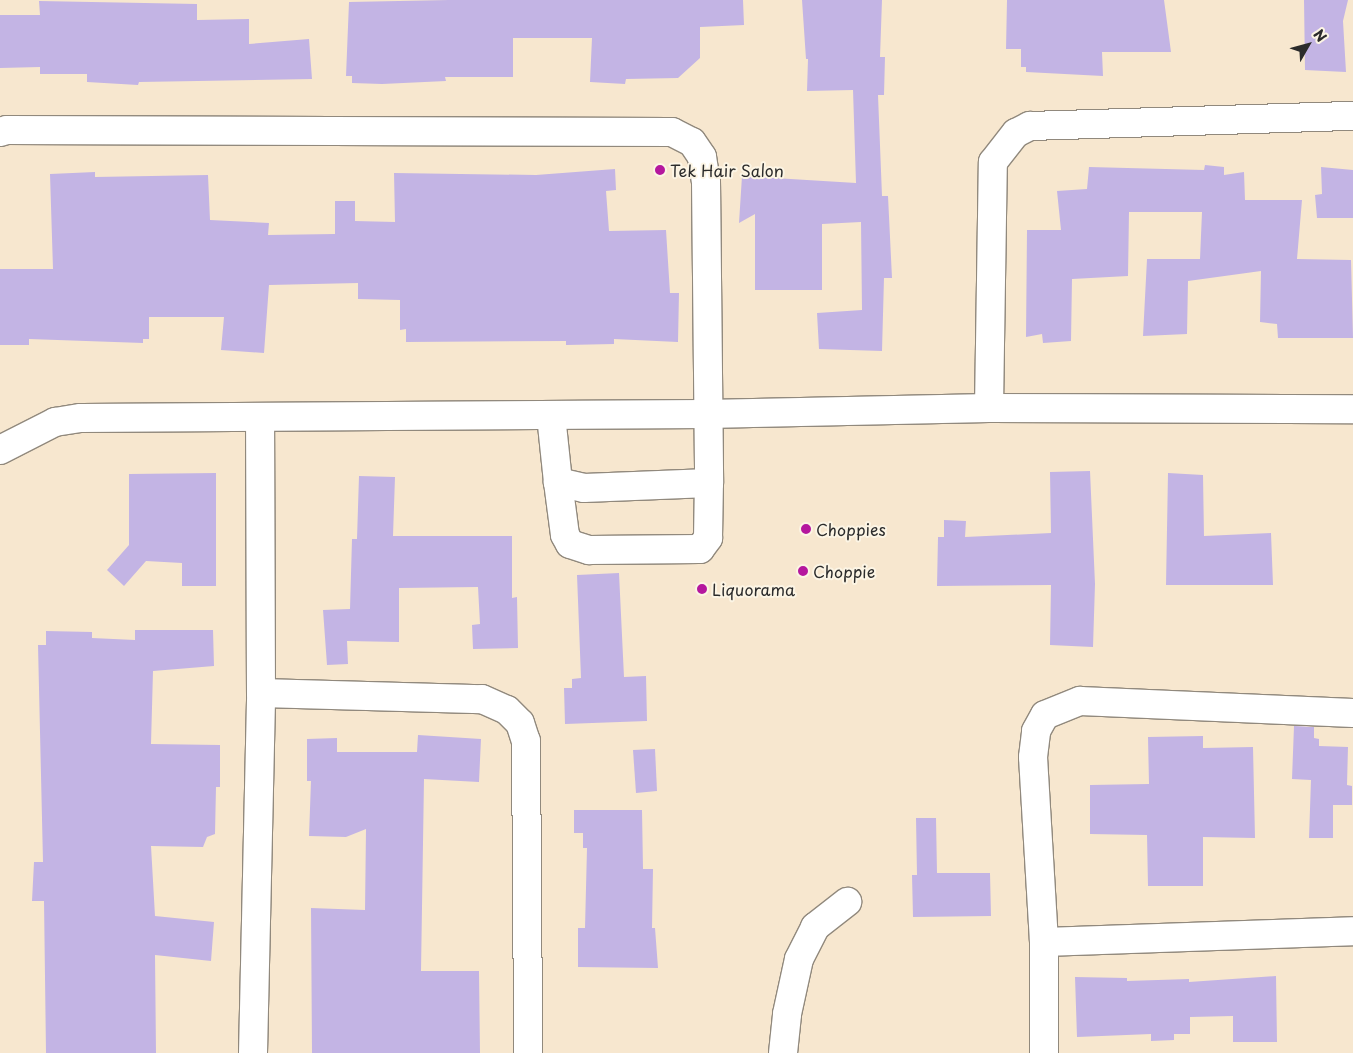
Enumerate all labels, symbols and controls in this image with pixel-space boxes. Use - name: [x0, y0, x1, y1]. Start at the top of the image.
- north arrow: [1283, 20, 1333, 70]
- text: N: [1309, 25, 1332, 46]
- place label: Tek Hair Salon: [670, 160, 785, 180]
- marker: Tek Hair Salon: [654, 164, 666, 176]
- place label: Choppies: [816, 519, 886, 539]
- marker: Choppies: [800, 523, 812, 535]
- place label: Choppie: [813, 561, 875, 581]
- marker: Choppie: [797, 565, 809, 577]
- place label: Liquorama: [712, 579, 795, 599]
- marker: Liquorama: [696, 583, 708, 595]

